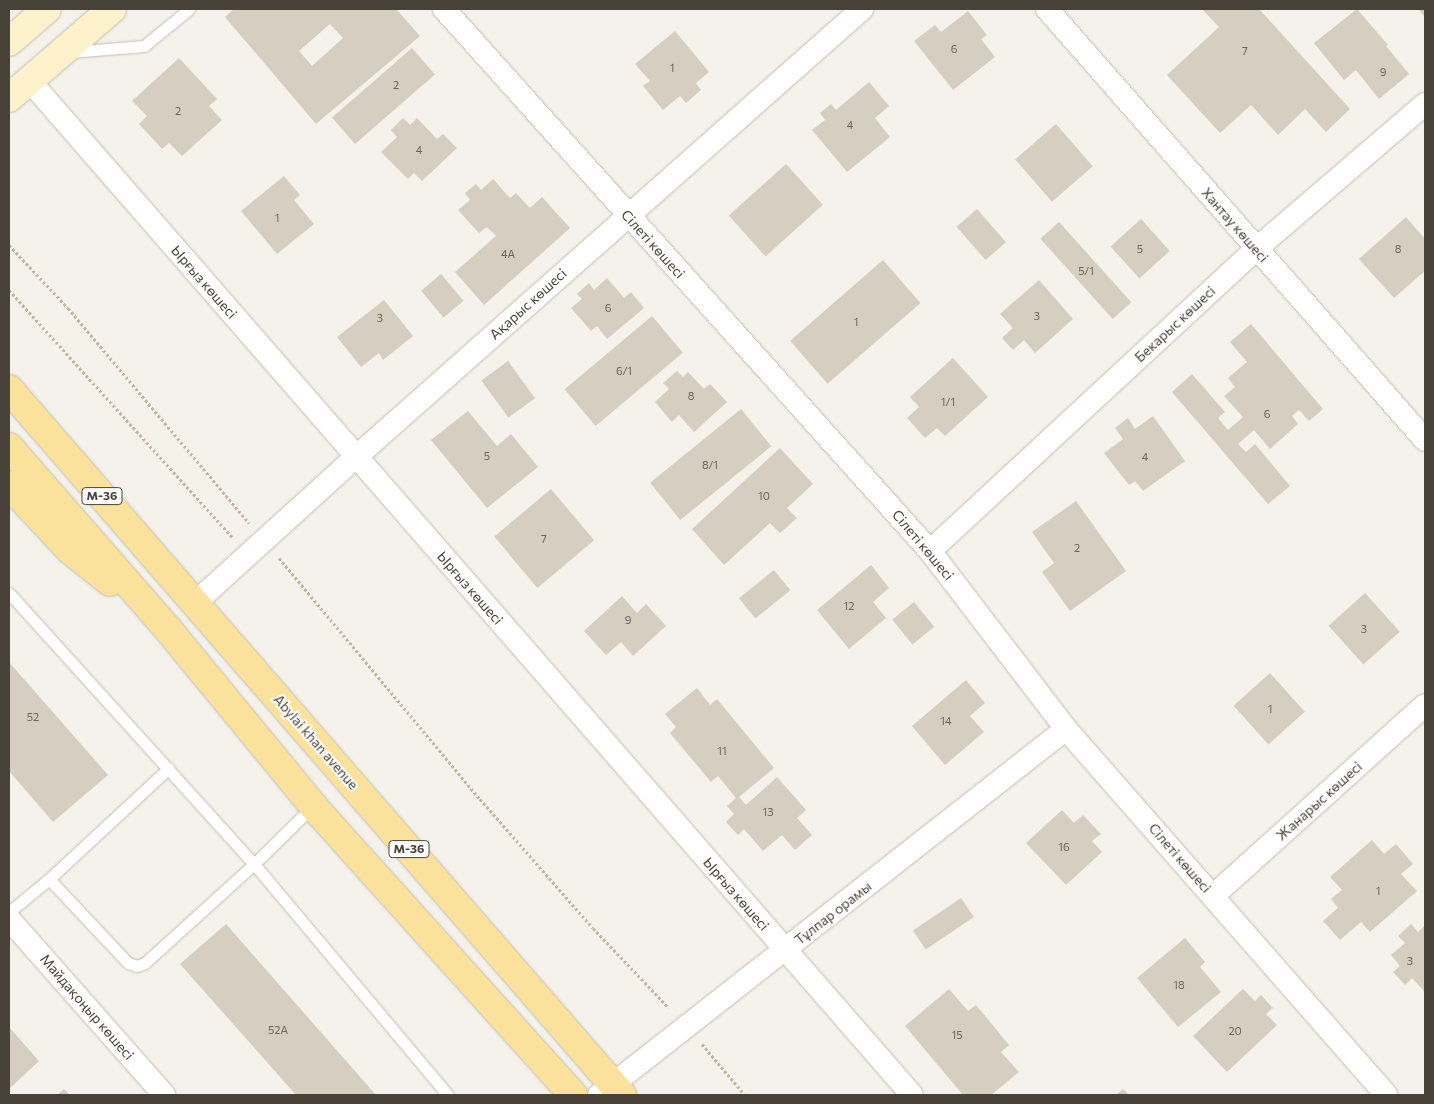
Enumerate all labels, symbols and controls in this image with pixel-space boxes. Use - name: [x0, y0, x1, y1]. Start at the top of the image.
- house number: 6: [951, 42, 957, 56]
- house number: 7: [1242, 44, 1248, 58]
- house number: 1: [670, 61, 674, 75]
- house number: 9: [1380, 65, 1386, 79]
- house number: 2: [393, 78, 399, 92]
- house number: 2: [175, 104, 181, 118]
- house number: 4: [847, 118, 853, 132]
- house number: 4: [416, 143, 422, 157]
- street label: Хантау көшесі: [1198, 184, 1272, 266]
- street label: Сілеті көшесі: [618, 206, 688, 282]
- house number: 1: [275, 211, 279, 225]
- street label: Ырғыз көшесі: [168, 242, 240, 322]
- house number: 5: [1137, 242, 1143, 256]
- house number: 8: [1395, 242, 1401, 256]
- house number: 4А: [501, 247, 515, 261]
- house number: 5/1: [1078, 264, 1094, 278]
- street label: Ақарыс көшесі: [486, 265, 570, 343]
- street label: Бекарыс көшесі: [1131, 282, 1219, 366]
- house number: 6: [605, 301, 611, 315]
- house number: 3: [1034, 309, 1040, 323]
- house number: 3: [377, 311, 383, 325]
- house number: 1: [854, 315, 858, 329]
- house number: 6/1: [616, 364, 632, 378]
- house number: 8: [688, 389, 694, 403]
- house number: 1/1: [941, 395, 955, 409]
- house number: 6: [1264, 407, 1270, 421]
- house number: 5: [484, 449, 490, 463]
- house number: 4: [1142, 450, 1148, 464]
- house number: 8/1: [702, 458, 718, 472]
- road number: M-36: [81, 486, 123, 506]
- house number: 10: [758, 489, 770, 503]
- street label: Сілеті көшесі: [889, 506, 957, 584]
- house number: 7: [541, 532, 547, 546]
- house number: 2: [1074, 541, 1080, 555]
- street label: Ырғыз көшесі: [434, 548, 506, 628]
- house number: 12: [844, 599, 854, 613]
- house number: 9: [625, 613, 631, 627]
- house number: 3: [1361, 622, 1367, 636]
- street label: Abylai khan avenue: [270, 691, 362, 793]
- house number: 1: [1268, 702, 1272, 716]
- house number: 52: [27, 710, 39, 724]
- house number: 14: [940, 714, 952, 728]
- house number: 11: [717, 744, 727, 758]
- street label: Жанарыс көшесі: [1273, 758, 1365, 844]
- house number: 13: [763, 805, 773, 819]
- street label: Сілеті көшесі: [1145, 820, 1215, 896]
- road number: M-36: [388, 840, 430, 859]
- house number: 16: [1058, 840, 1070, 854]
- street label: Ырғыз көшесі: [700, 854, 772, 934]
- street label: Тұлпар орамы: [791, 878, 875, 948]
- house number: 1: [1376, 884, 1380, 898]
- street label: Майдақоңыр көшесі: [37, 951, 137, 1063]
- house number: 3: [1407, 954, 1413, 968]
- house number: 18: [1173, 978, 1185, 992]
- house number: 52А: [268, 1023, 288, 1037]
- house number: 20: [1228, 1024, 1242, 1038]
- house number: 15: [951, 1028, 963, 1042]

